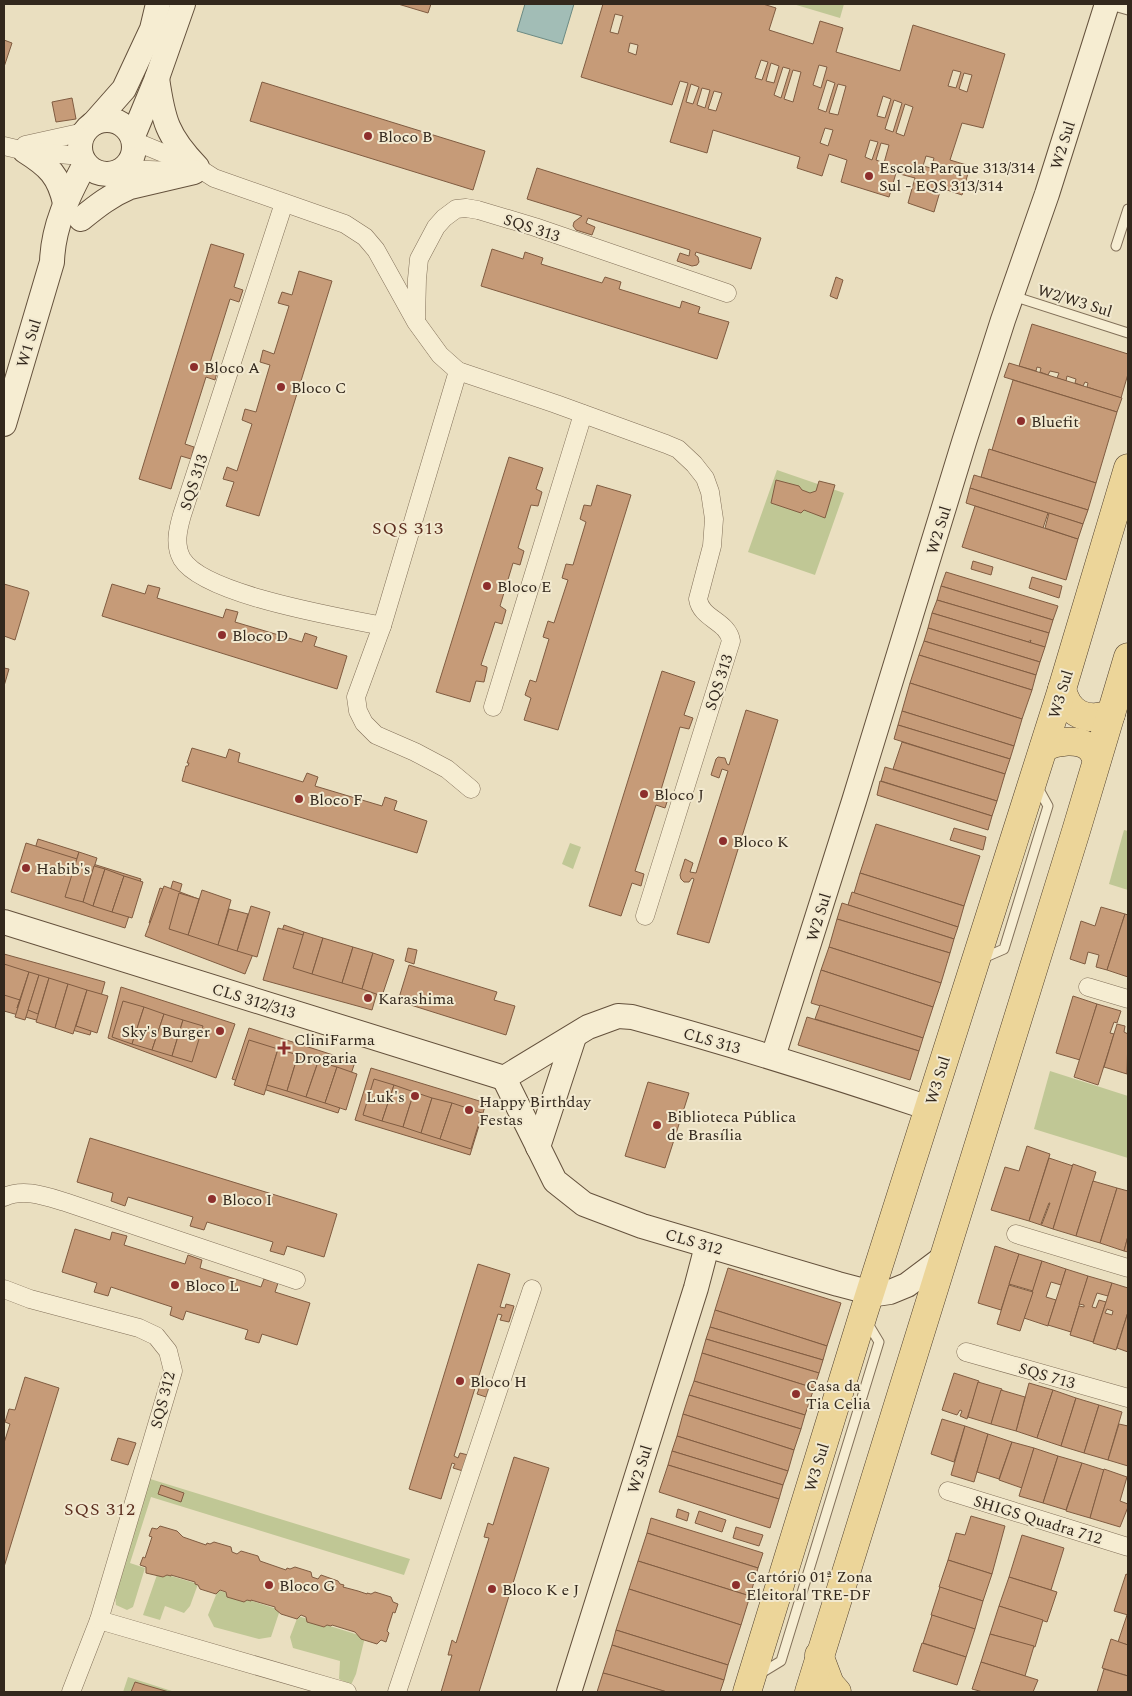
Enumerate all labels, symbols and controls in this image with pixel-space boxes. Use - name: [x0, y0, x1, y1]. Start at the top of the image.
- street label: W2 Sul: [1044, 118, 1082, 173]
- place label: Bloco B: [378, 125, 433, 149]
- marker: Bloco B: [362, 130, 374, 142]
- place label: Escola Parque 313/314 Sul - EQS 313/314: [879, 156, 1035, 198]
- marker: Escola Parque 313/314 Sul - EQS 313/314: [863, 170, 875, 182]
- street label: SQS 313: [500, 208, 563, 248]
- street label: W2/W3 Sul: [1034, 278, 1115, 324]
- street label: W1 Sul: [10, 316, 48, 371]
- place label: Bloco A: [204, 356, 260, 380]
- marker: Bloco A: [188, 361, 200, 373]
- place label: Bloco C: [291, 376, 347, 400]
- marker: Bloco C: [275, 381, 287, 393]
- place label: Bluefit: [1031, 410, 1079, 434]
- marker: Bluefit: [1015, 415, 1027, 427]
- street label: SQS 313: [174, 451, 214, 514]
- street label: W2 Sul: [920, 503, 958, 558]
- district label: SQS 313: [372, 515, 444, 542]
- place label: Bloco E: [497, 575, 552, 599]
- marker: Bloco E: [481, 580, 493, 592]
- place label: Bloco D: [232, 624, 289, 648]
- marker: Bloco D: [216, 629, 228, 641]
- street label: SQS 313: [699, 651, 739, 714]
- street label: W3 Sul: [1042, 667, 1080, 722]
- place label: Bloco J: [654, 783, 704, 807]
- place label: Bloco F: [309, 788, 363, 812]
- marker: Bloco J: [638, 788, 650, 800]
- marker: Bloco F: [293, 793, 305, 805]
- place label: Bloco K: [733, 830, 789, 854]
- marker: Bloco K: [717, 835, 729, 847]
- place label: Habib's: [36, 857, 91, 881]
- marker: Habib's: [20, 862, 32, 874]
- street label: W2 Sul: [800, 890, 838, 945]
- street label: CLS 312/313: [209, 977, 298, 1025]
- place label: Karashima: [378, 987, 454, 1011]
- marker: Karashima: [362, 992, 374, 1004]
- place label: Sky's Burger: [121, 1020, 210, 1044]
- street label: CLS 313: [680, 1021, 743, 1061]
- marker: Sky's Burger: [214, 1025, 226, 1037]
- place label: CliniFarma Drogaria: [294, 1028, 375, 1070]
- marker: CliniFarma Drogaria: [278, 1042, 290, 1054]
- street label: W3 Sul: [919, 1053, 957, 1108]
- place label: Luk's: [366, 1085, 405, 1109]
- marker: Luk's: [409, 1090, 421, 1102]
- place label: Happy Birthday Festas: [479, 1090, 592, 1132]
- marker: Happy Birthday Festas: [463, 1104, 475, 1116]
- place label: Biblioteca Pública de Brasília: [667, 1105, 796, 1147]
- marker: Biblioteca Pública de Brasília: [651, 1119, 663, 1131]
- place label: Bloco I: [222, 1188, 272, 1212]
- marker: Bloco I: [206, 1193, 218, 1205]
- street label: CLS 312: [662, 1222, 725, 1262]
- place label: Bloco L: [185, 1274, 239, 1298]
- marker: Bloco L: [169, 1279, 181, 1291]
- street label: SQS 713: [1016, 1356, 1078, 1395]
- street label: SQS 312: [144, 1369, 182, 1431]
- place label: Bloco H: [470, 1370, 527, 1394]
- place label: Casa da Tia Celia: [806, 1374, 871, 1416]
- marker: Bloco H: [454, 1375, 466, 1387]
- marker: Casa da Tia Celia: [790, 1388, 802, 1400]
- street label: W3 Sul: [798, 1440, 836, 1495]
- street label: W2 Sul: [621, 1442, 659, 1497]
- street label: SHIGS Quadra 712: [970, 1489, 1105, 1551]
- district label: SQS 312: [64, 1496, 136, 1523]
- place label: Cartório 01ª Zona Eleitoral TRE-DF: [746, 1565, 872, 1607]
- place label: Bloco G: [279, 1574, 335, 1598]
- place label: Bloco K e J: [502, 1578, 580, 1602]
- marker: Bloco G: [263, 1579, 275, 1591]
- marker: Cartório 01ª Zona Eleitoral TRE-DF: [730, 1579, 742, 1591]
- marker: Bloco K e J: [486, 1583, 498, 1595]

